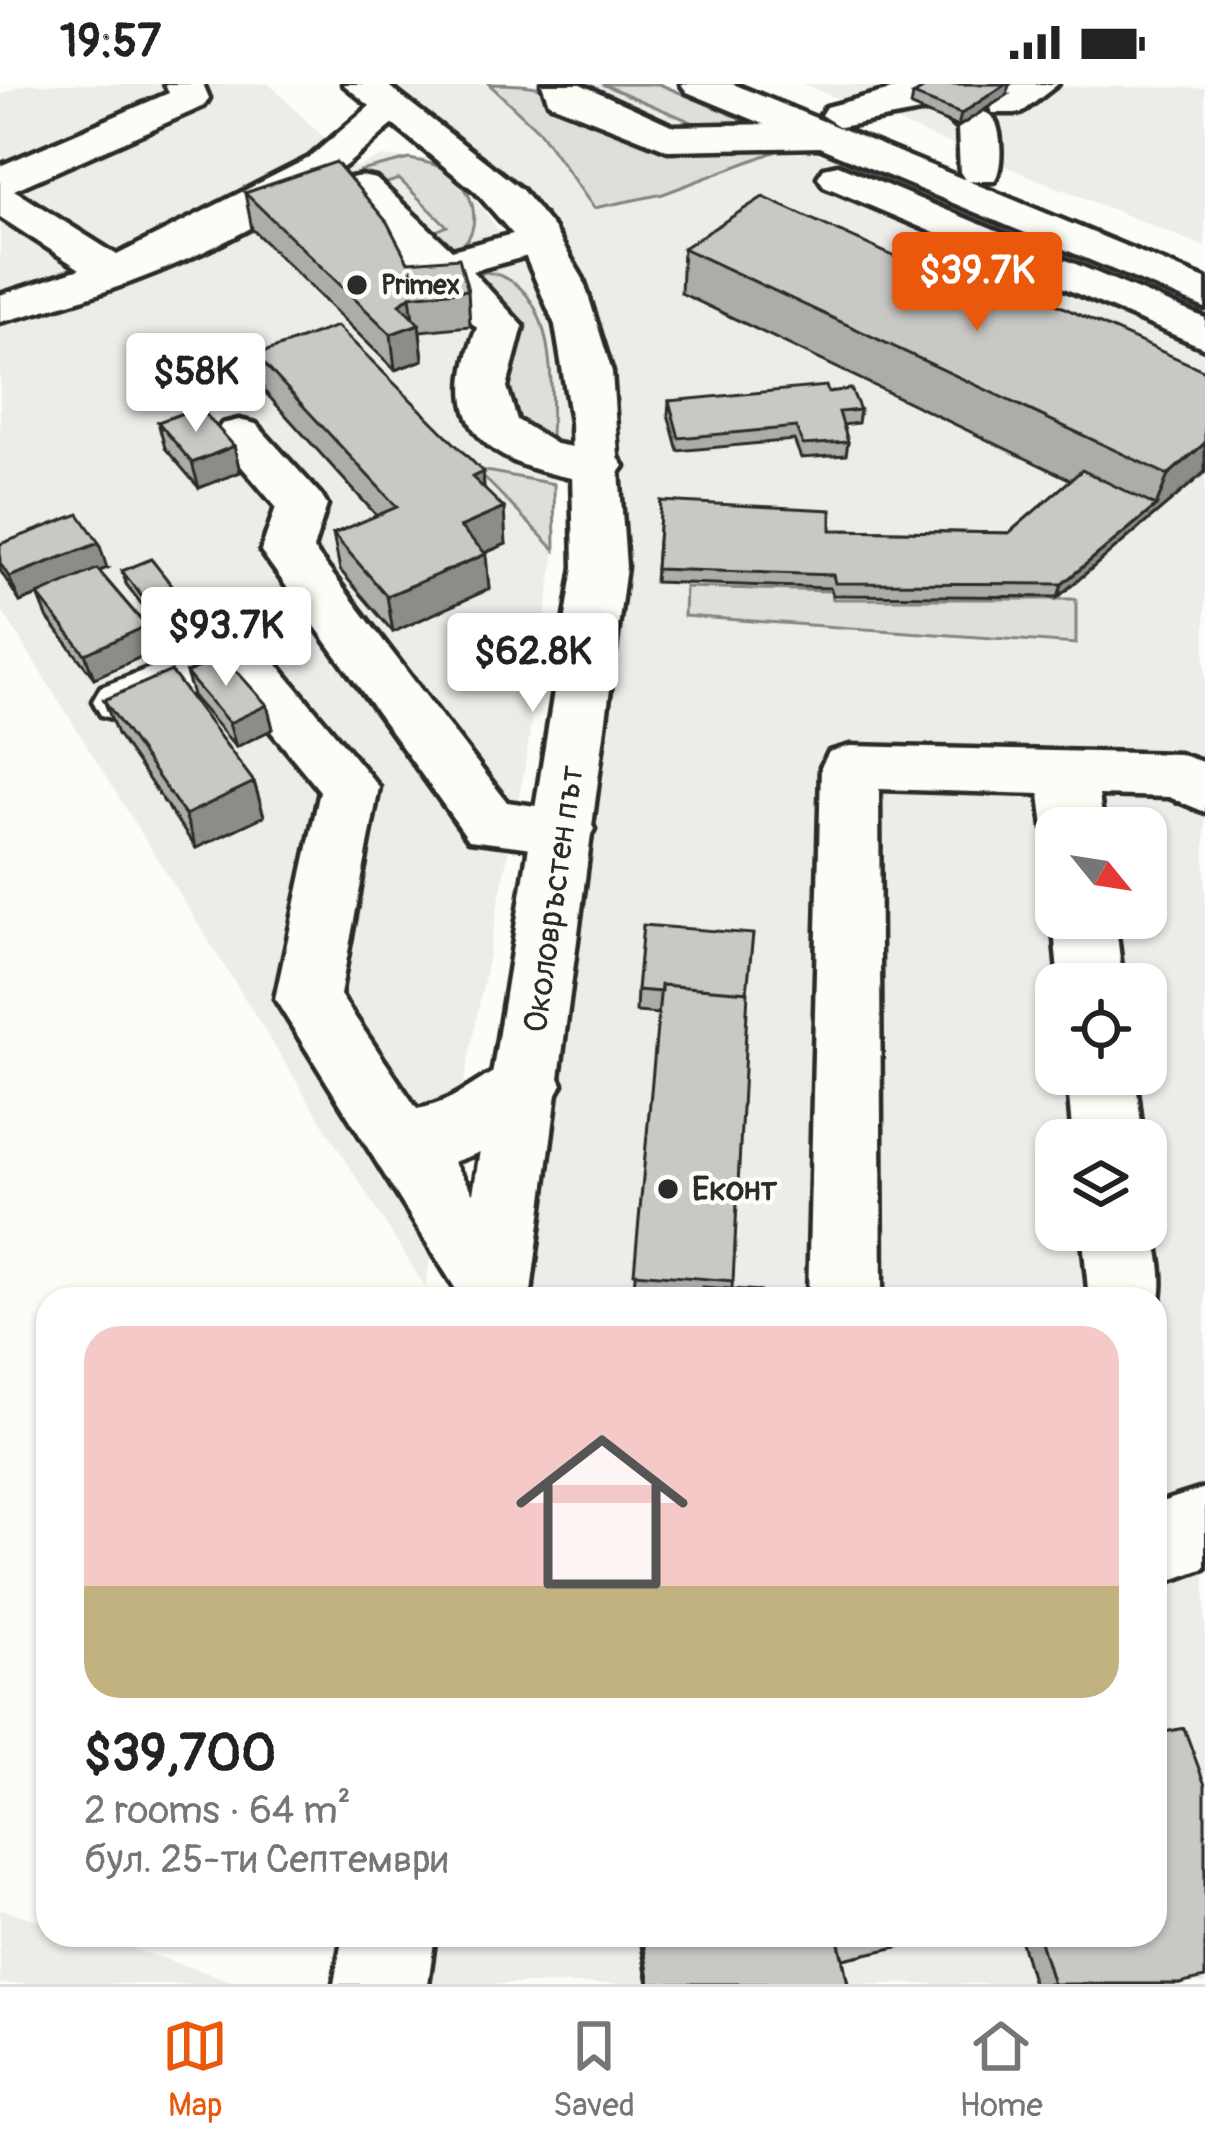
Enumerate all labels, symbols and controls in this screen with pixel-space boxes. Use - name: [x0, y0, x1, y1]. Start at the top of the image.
- text: 19:57: [60, 14, 161, 70]
- pin: $39.7K: [879, 232, 1075, 334]
- text: $39.7K: [919, 246, 1035, 295]
- place label: Primex: [381, 269, 460, 302]
- marker: Primex: [344, 272, 370, 298]
- pin: $58K: [125, 333, 267, 435]
- text: $58K: [153, 347, 239, 396]
- pin: $93.7K: [128, 587, 324, 689]
- text: $93.7K: [168, 601, 284, 650]
- pin: $62.8K: [435, 613, 631, 715]
- text: $62.8K: [474, 627, 592, 676]
- street label: Околовръстен път: [515, 762, 593, 1035]
- north arrow: [1035, 807, 1167, 939]
- map controls: [1035, 807, 1167, 1251]
- button: locate: [1035, 963, 1167, 1095]
- button: layers: [1035, 1119, 1167, 1251]
- place label: Еконт: [692, 1169, 777, 1210]
- marker: Еконт: [655, 1176, 681, 1202]
- icon: home: [494, 1404, 710, 1620]
- text: $39,700: [84, 1722, 276, 1786]
- text: 2 rooms · 64 m²: [84, 1786, 351, 1835]
- text: бул. 25-ти Септември: [84, 1835, 448, 1884]
- tab: Map: [162, 2013, 228, 2126]
- tab: Saved: [553, 2013, 635, 2126]
- tab: Home: [959, 2013, 1043, 2126]

